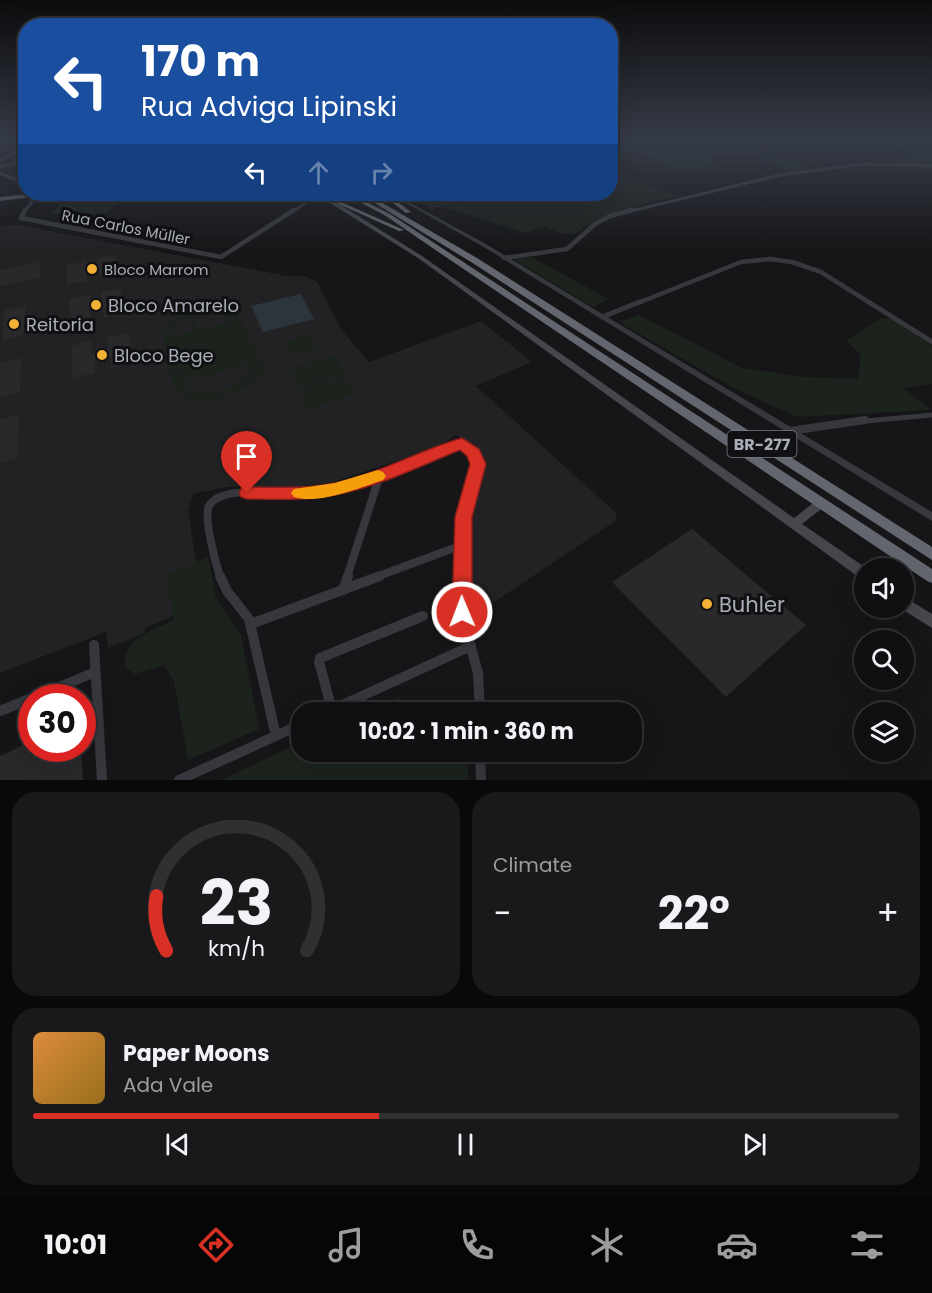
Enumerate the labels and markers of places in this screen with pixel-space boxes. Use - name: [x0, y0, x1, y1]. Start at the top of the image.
- place label: Bloco Marrom: [104, 259, 209, 280]
- marker: Bloco Marrom: [85, 262, 99, 276]
- place label: Bloco Amarelo: [108, 293, 239, 318]
- marker: Bloco Amarelo: [89, 298, 103, 312]
- place label: Reitoria: [26, 312, 94, 337]
- marker: Reitoria: [7, 317, 21, 331]
- place label: Bloco Bege: [114, 343, 214, 368]
- marker: Bloco Bege: [95, 348, 109, 362]
- pin: [221, 431, 272, 493]
- place label: Buhler: [719, 590, 785, 619]
- marker: Buhler: [700, 597, 714, 611]

